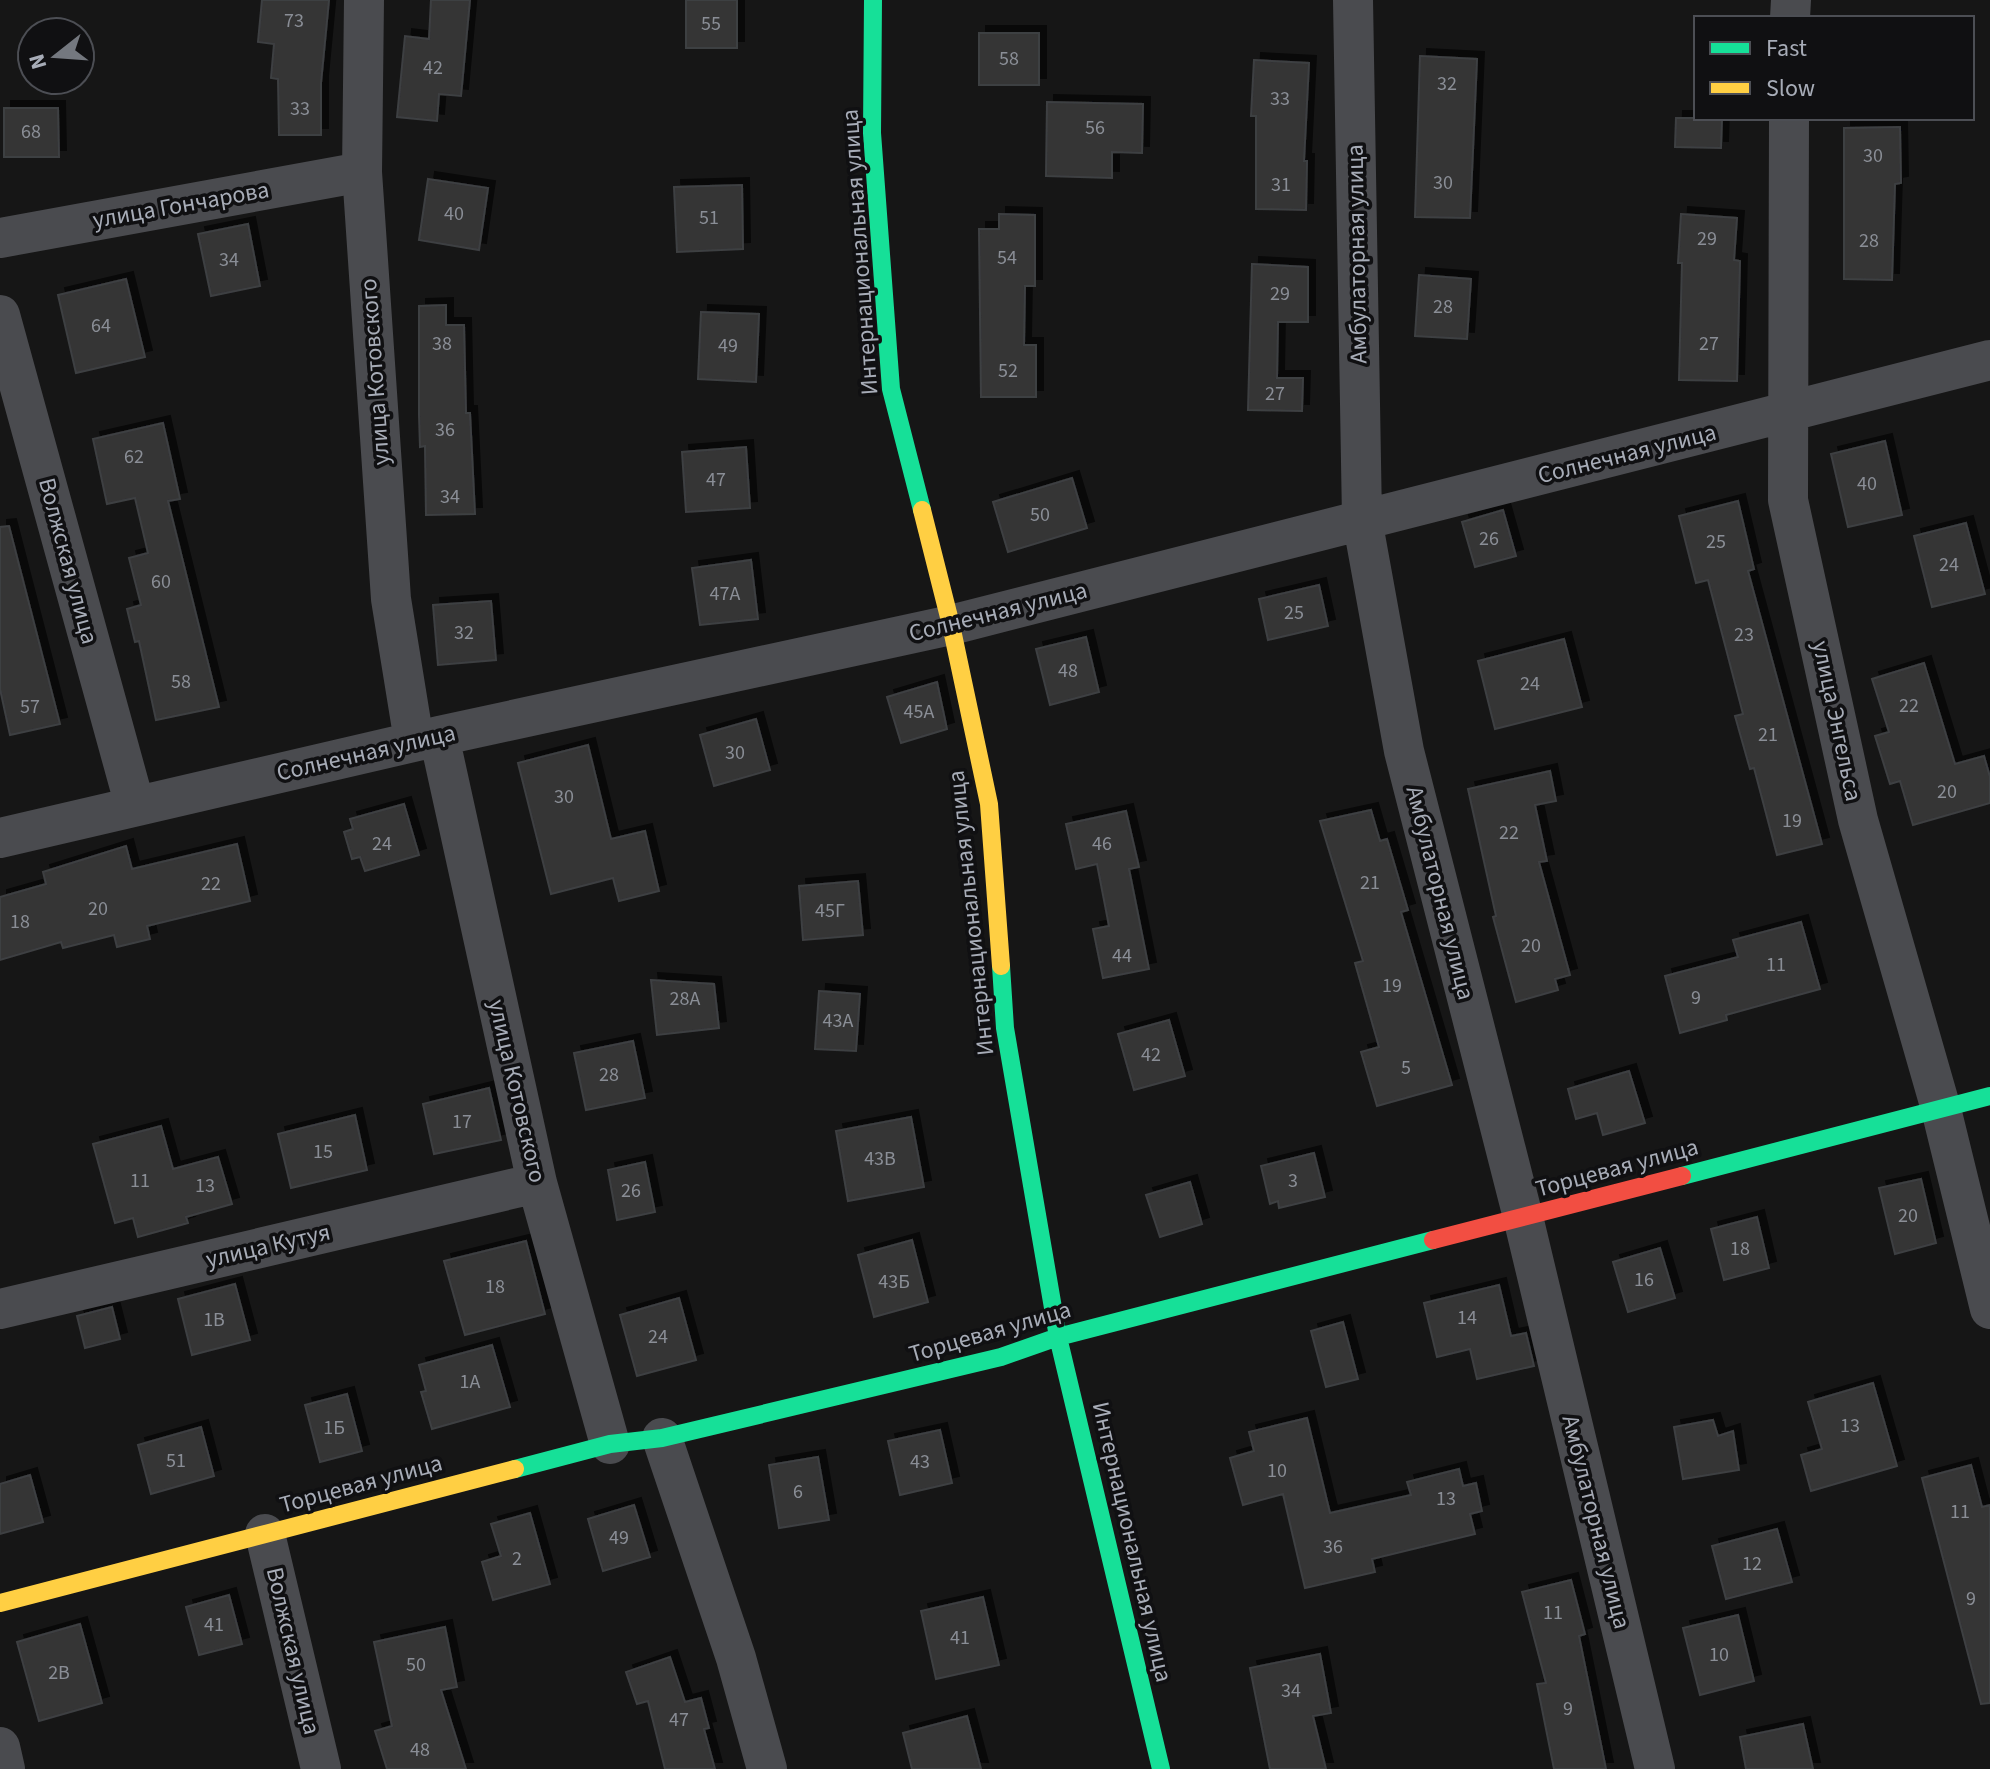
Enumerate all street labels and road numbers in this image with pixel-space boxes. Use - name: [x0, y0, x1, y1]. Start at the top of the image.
- street label: Интернациональная улица: [833, 108, 887, 396]
- street label: Амбулаторная улица: [1338, 144, 1376, 364]
- street label: улица Гончарова: [90, 172, 272, 238]
- street label: улица Котовского: [351, 277, 399, 467]
- street label: Солнечная улица: [1534, 415, 1720, 493]
- street label: Волжская улица: [29, 474, 107, 648]
- street label: Солнечная улица: [905, 573, 1091, 651]
- street label: улица Энгельса: [1803, 638, 1871, 804]
- street label: Солнечная улица: [273, 715, 459, 791]
- street label: Интернациональная улица: [939, 769, 1003, 1057]
- street label: Амбулаторная улица: [1396, 782, 1484, 1004]
- street label: улица Котовского: [479, 996, 555, 1186]
- street label: Торцевая улица: [1532, 1129, 1702, 1207]
- street label: улица Кутуя: [202, 1215, 334, 1277]
- street label: Торцевая улица: [905, 1292, 1075, 1372]
- street label: Интернациональная улица: [1083, 1398, 1181, 1686]
- street label: Амбулаторная улица: [1552, 1411, 1640, 1633]
- street label: Торцевая улица: [276, 1445, 446, 1523]
- street label: Волжская улица: [257, 1564, 329, 1738]

